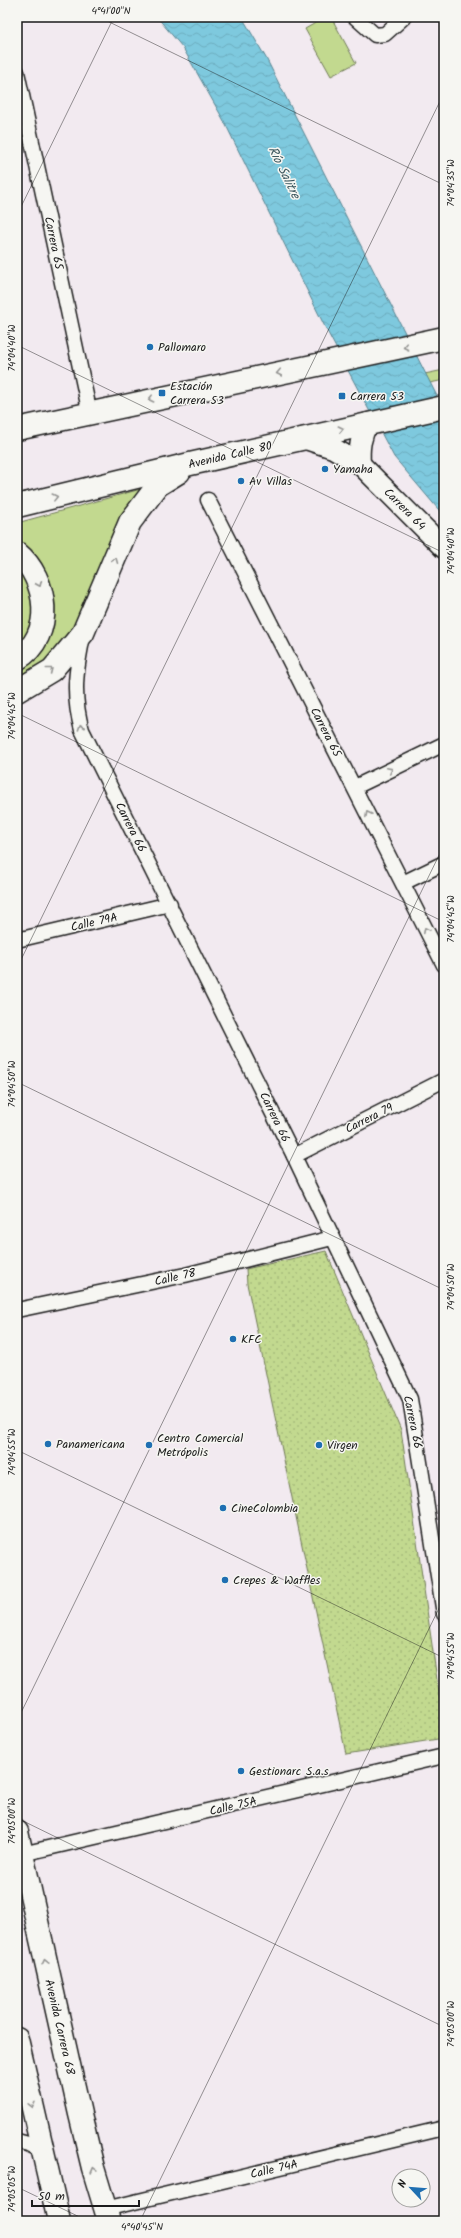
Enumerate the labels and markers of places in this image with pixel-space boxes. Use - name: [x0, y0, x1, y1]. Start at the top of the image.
- place label: Pallomaro: [158, 338, 206, 357]
- marker: Pallomaro: [145, 342, 155, 352]
- place label: Estación Carrera 53: [170, 377, 224, 410]
- place label: Carrera 53: [350, 387, 404, 406]
- marker: Estación Carrera 53: [157, 388, 167, 398]
- marker: Carrera 53: [337, 391, 347, 401]
- place label: Yamaha: [333, 460, 373, 479]
- marker: Yamaha: [320, 464, 330, 474]
- place label: Av Villas: [249, 472, 292, 491]
- marker: Av Villas: [236, 476, 246, 486]
- place label: KFC: [241, 1330, 262, 1349]
- marker: KFC: [228, 1334, 238, 1344]
- place label: Centro Comercial Metrópolis: [157, 1429, 243, 1462]
- place label: Panamericana: [56, 1435, 125, 1454]
- place label: Virgen: [327, 1436, 358, 1455]
- marker: Panamericana: [43, 1439, 53, 1449]
- marker: Centro Comercial Metrópolis: [144, 1440, 154, 1450]
- marker: Virgen: [314, 1440, 324, 1450]
- place label: CineColombia: [231, 1499, 299, 1518]
- marker: CineColombia: [218, 1503, 228, 1513]
- place label: Crepes & Waffles: [233, 1571, 320, 1590]
- marker: Crepes & Waffles: [220, 1575, 230, 1585]
- place label: Gestionarc S.a.s: [249, 1762, 329, 1781]
- marker: Gestionarc S.a.s: [236, 1766, 246, 1776]

